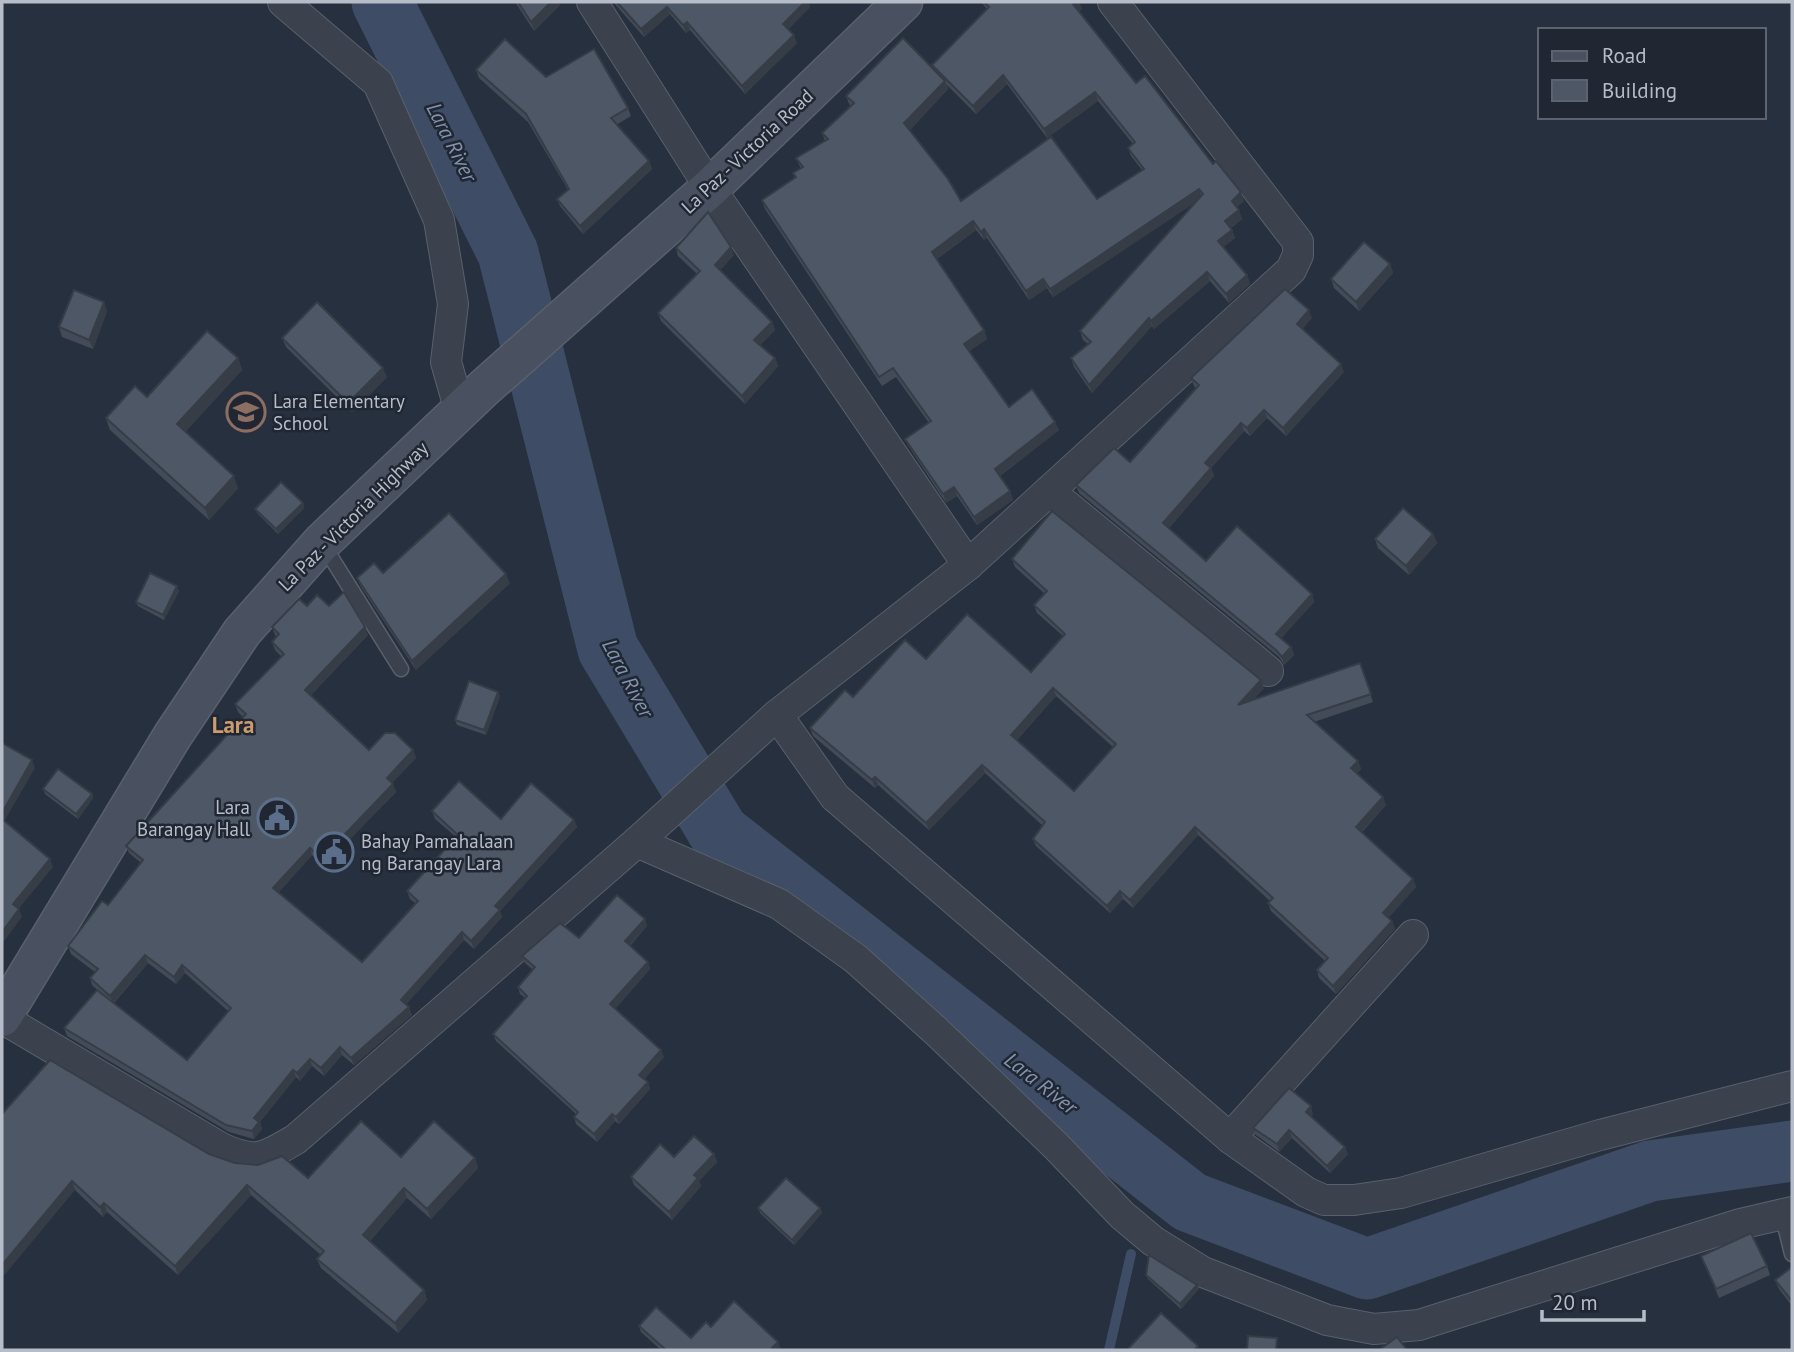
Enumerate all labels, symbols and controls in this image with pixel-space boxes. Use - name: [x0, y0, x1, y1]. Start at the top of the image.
- legend: [1538, 28, 1766, 119]
- text: Road: [1602, 42, 1646, 69]
- text: Building: [1602, 77, 1677, 104]
- street label: La Paz - Victoria Road: [676, 84, 818, 218]
- water label: Lara River: [421, 98, 484, 188]
- place label: Lara Elementary School: [273, 389, 405, 435]
- school or university icon: Lara Elementary School: [225, 391, 267, 433]
- street label: La Paz - Victoria Highway: [273, 436, 433, 596]
- water label: Lara River: [596, 634, 661, 724]
- district label: Lara: [212, 710, 254, 739]
- place label: Lara Barangay Hall: [137, 795, 250, 841]
- public building icon: Lara Barangay Hall: [256, 797, 298, 839]
- place label: Bahay Pamahalaan ng Barangay Lara: [361, 829, 513, 875]
- public building icon: Bahay Pamahalaan ng Barangay Lara: [313, 831, 355, 873]
- water label: Lara River: [999, 1046, 1085, 1121]
- scale bar: [1542, 1278, 1644, 1322]
- text: 20 m: [1552, 1289, 1598, 1316]

